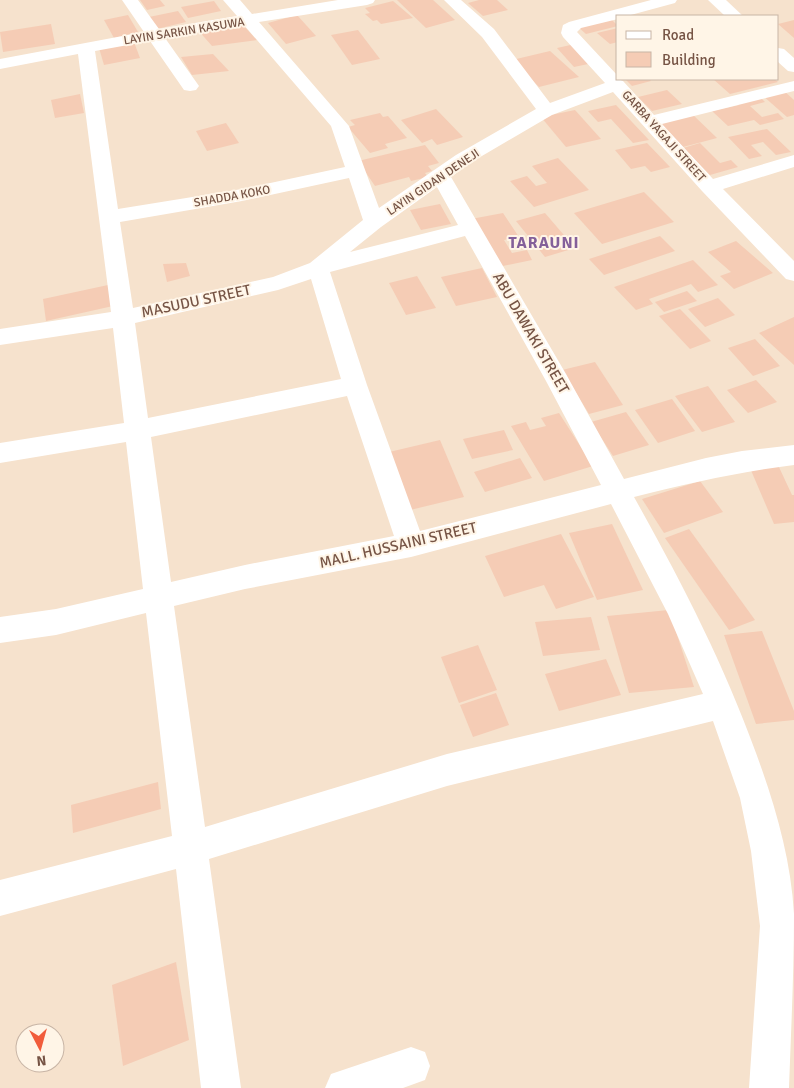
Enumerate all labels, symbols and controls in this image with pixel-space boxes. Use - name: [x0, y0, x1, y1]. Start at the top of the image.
- street label: LAYIN SARKIN KASUWA: [123, 14, 246, 48]
- legend: [616, 15, 779, 80]
- text: Road: [662, 26, 694, 44]
- text: Building: [662, 51, 716, 69]
- street label: GARBA YAGAJI STREET: [619, 88, 709, 185]
- street label: LAYIN GIDAN DENEJI: [384, 146, 483, 219]
- street label: SHADDA KOKO: [193, 182, 272, 211]
- district label: TARAUNI: [508, 233, 580, 253]
- street label: ABU DAWAKI STREET: [489, 269, 573, 397]
- street label: MASUDU STREET: [140, 280, 253, 321]
- street label: MALL. HUSSAINI STREET: [318, 518, 479, 572]
- north arrow: [15, 1023, 65, 1073]
- text: N: [36, 1051, 47, 1069]

